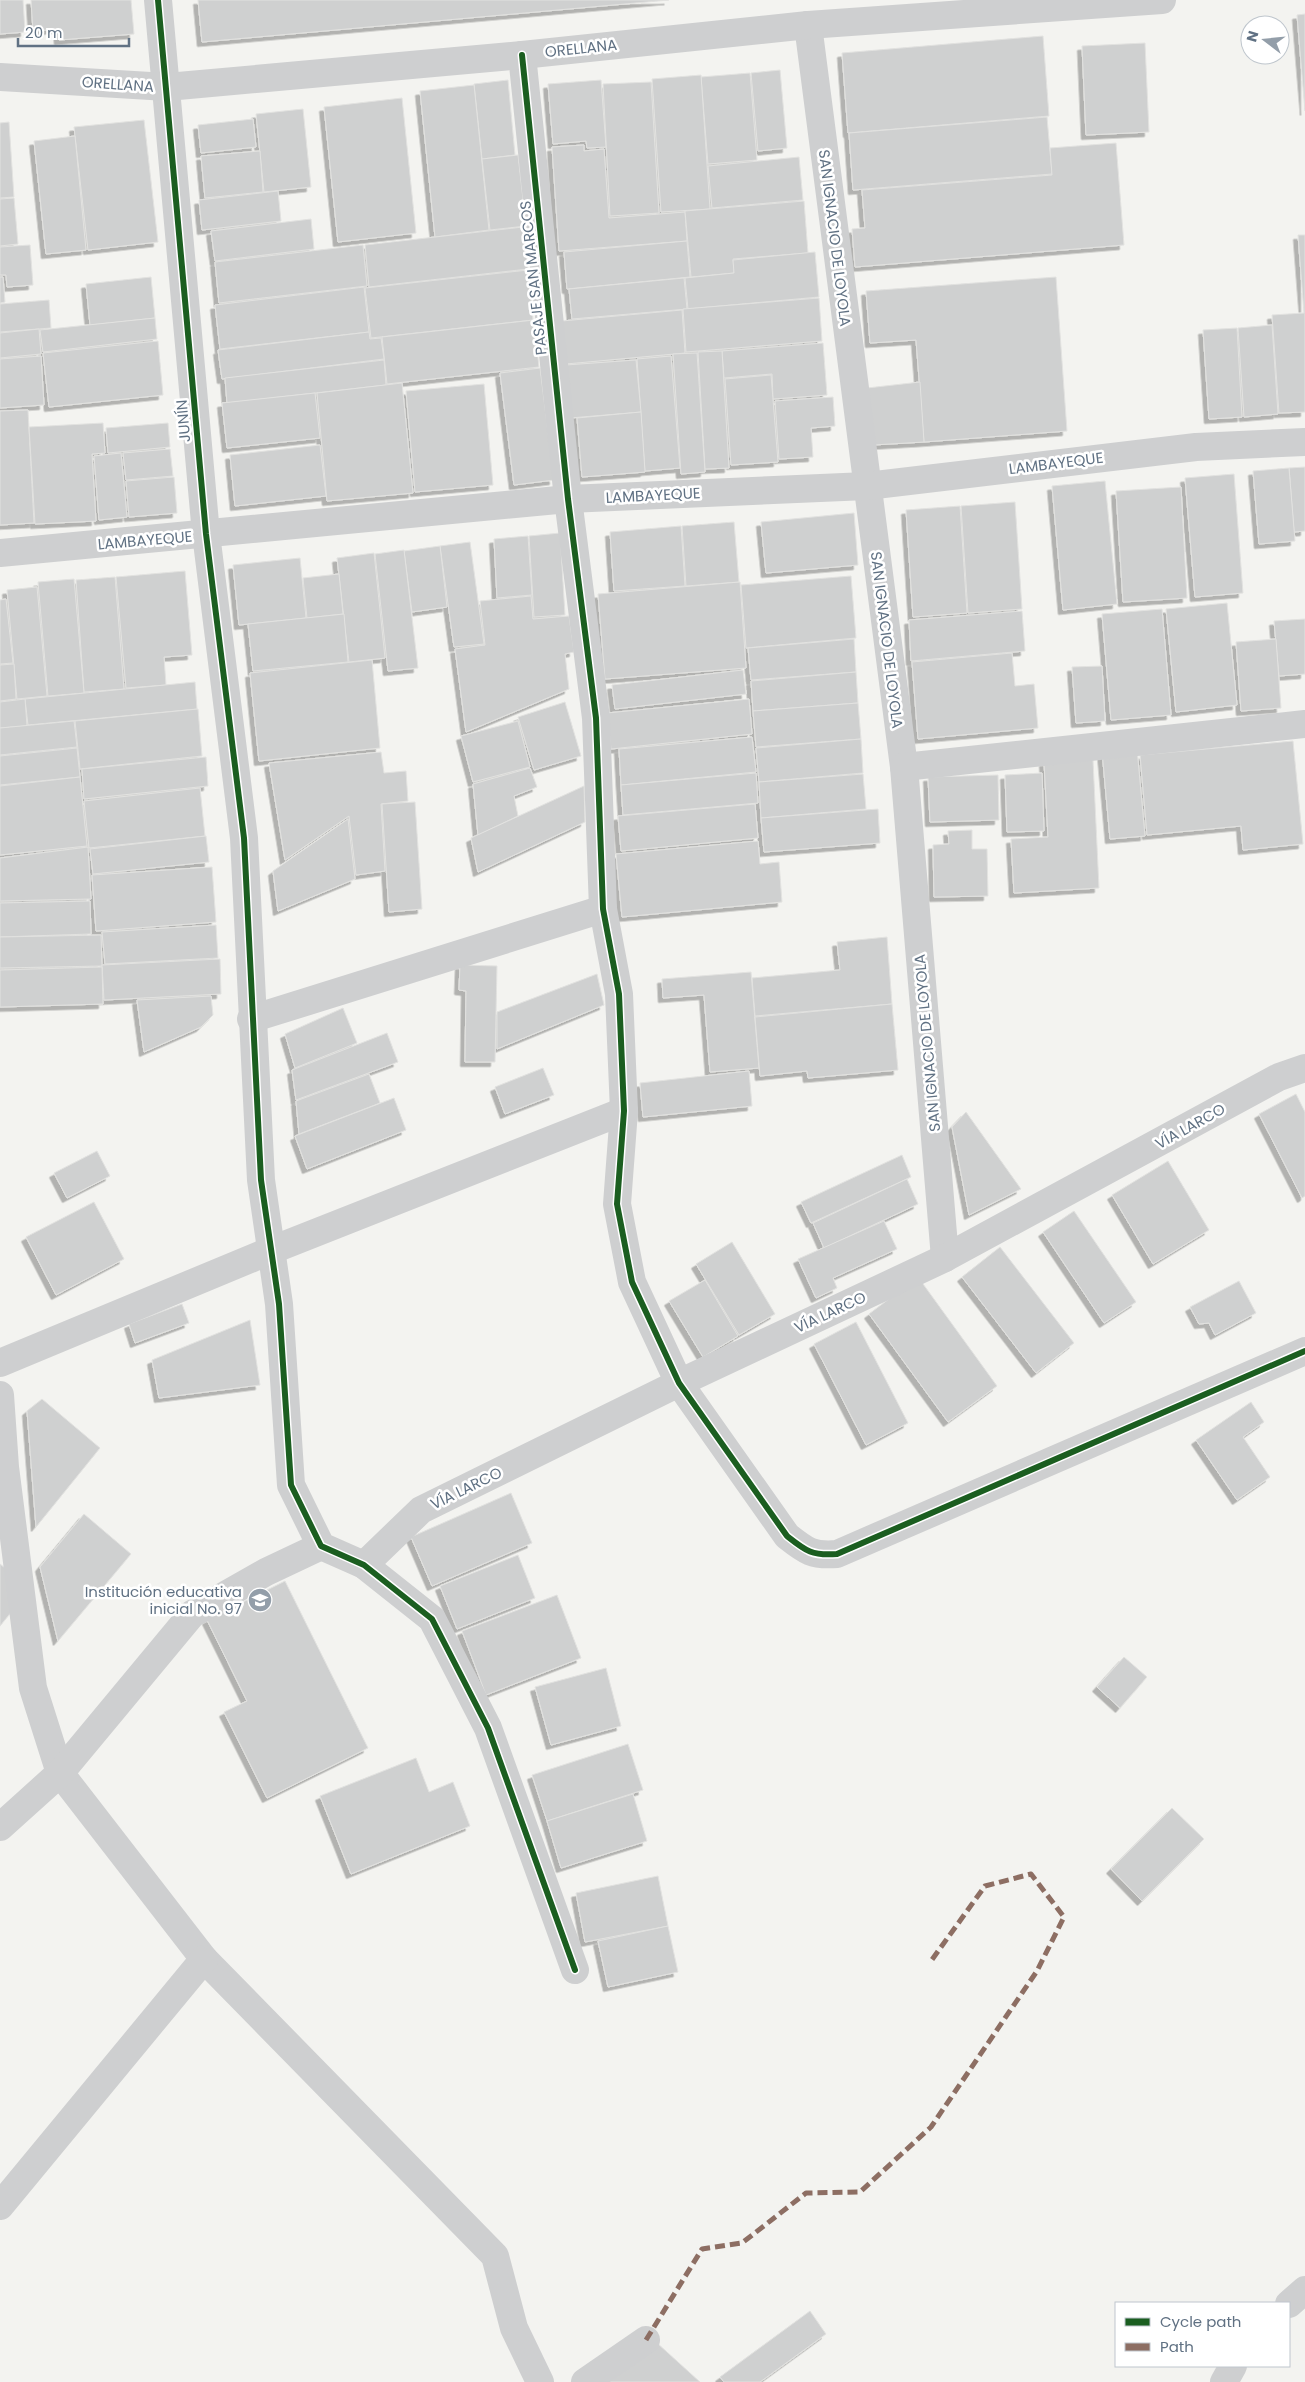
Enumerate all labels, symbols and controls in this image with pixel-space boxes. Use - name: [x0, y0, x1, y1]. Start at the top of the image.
- scale bar: [18, 15, 129, 47]
- north arrow: [1240, 15, 1290, 65]
- text: 20 m: [25, 22, 63, 43]
- text: N: [1241, 29, 1264, 44]
- street label: ORELLANA: [544, 34, 618, 62]
- street label: ORELLANA: [81, 71, 155, 97]
- street label: SAN IGNACIO DE LOYOLA: [814, 148, 856, 328]
- street label: PASAJE SAN MARCOS: [514, 200, 552, 356]
- street label: JUNÍN: [171, 399, 195, 443]
- street label: LAMBAYEQUE: [1008, 447, 1104, 479]
- street label: LAMBAYEQUE: [605, 482, 701, 508]
- street label: LAMBAYEQUE: [97, 525, 193, 555]
- street label: SAN IGNACIO DE LOYOLA: [866, 550, 908, 730]
- street label: SAN IGNACIO DE LOYOLA: [909, 953, 945, 1133]
- street label: VÍA LARCO: [1151, 1098, 1229, 1154]
- street label: VÍA LARCO: [791, 1286, 870, 1338]
- street label: VÍA LARCO: [427, 1462, 505, 1514]
- place label: Institución educativa inicial No. 97: [85, 1581, 242, 1619]
- school or university icon: Institución educativa inicial No. 97: [247, 1587, 273, 1613]
- legend: [1115, 2302, 1290, 2367]
- text: Cycle path: [1160, 2311, 1241, 2332]
- text: Path: [1160, 2336, 1194, 2357]

